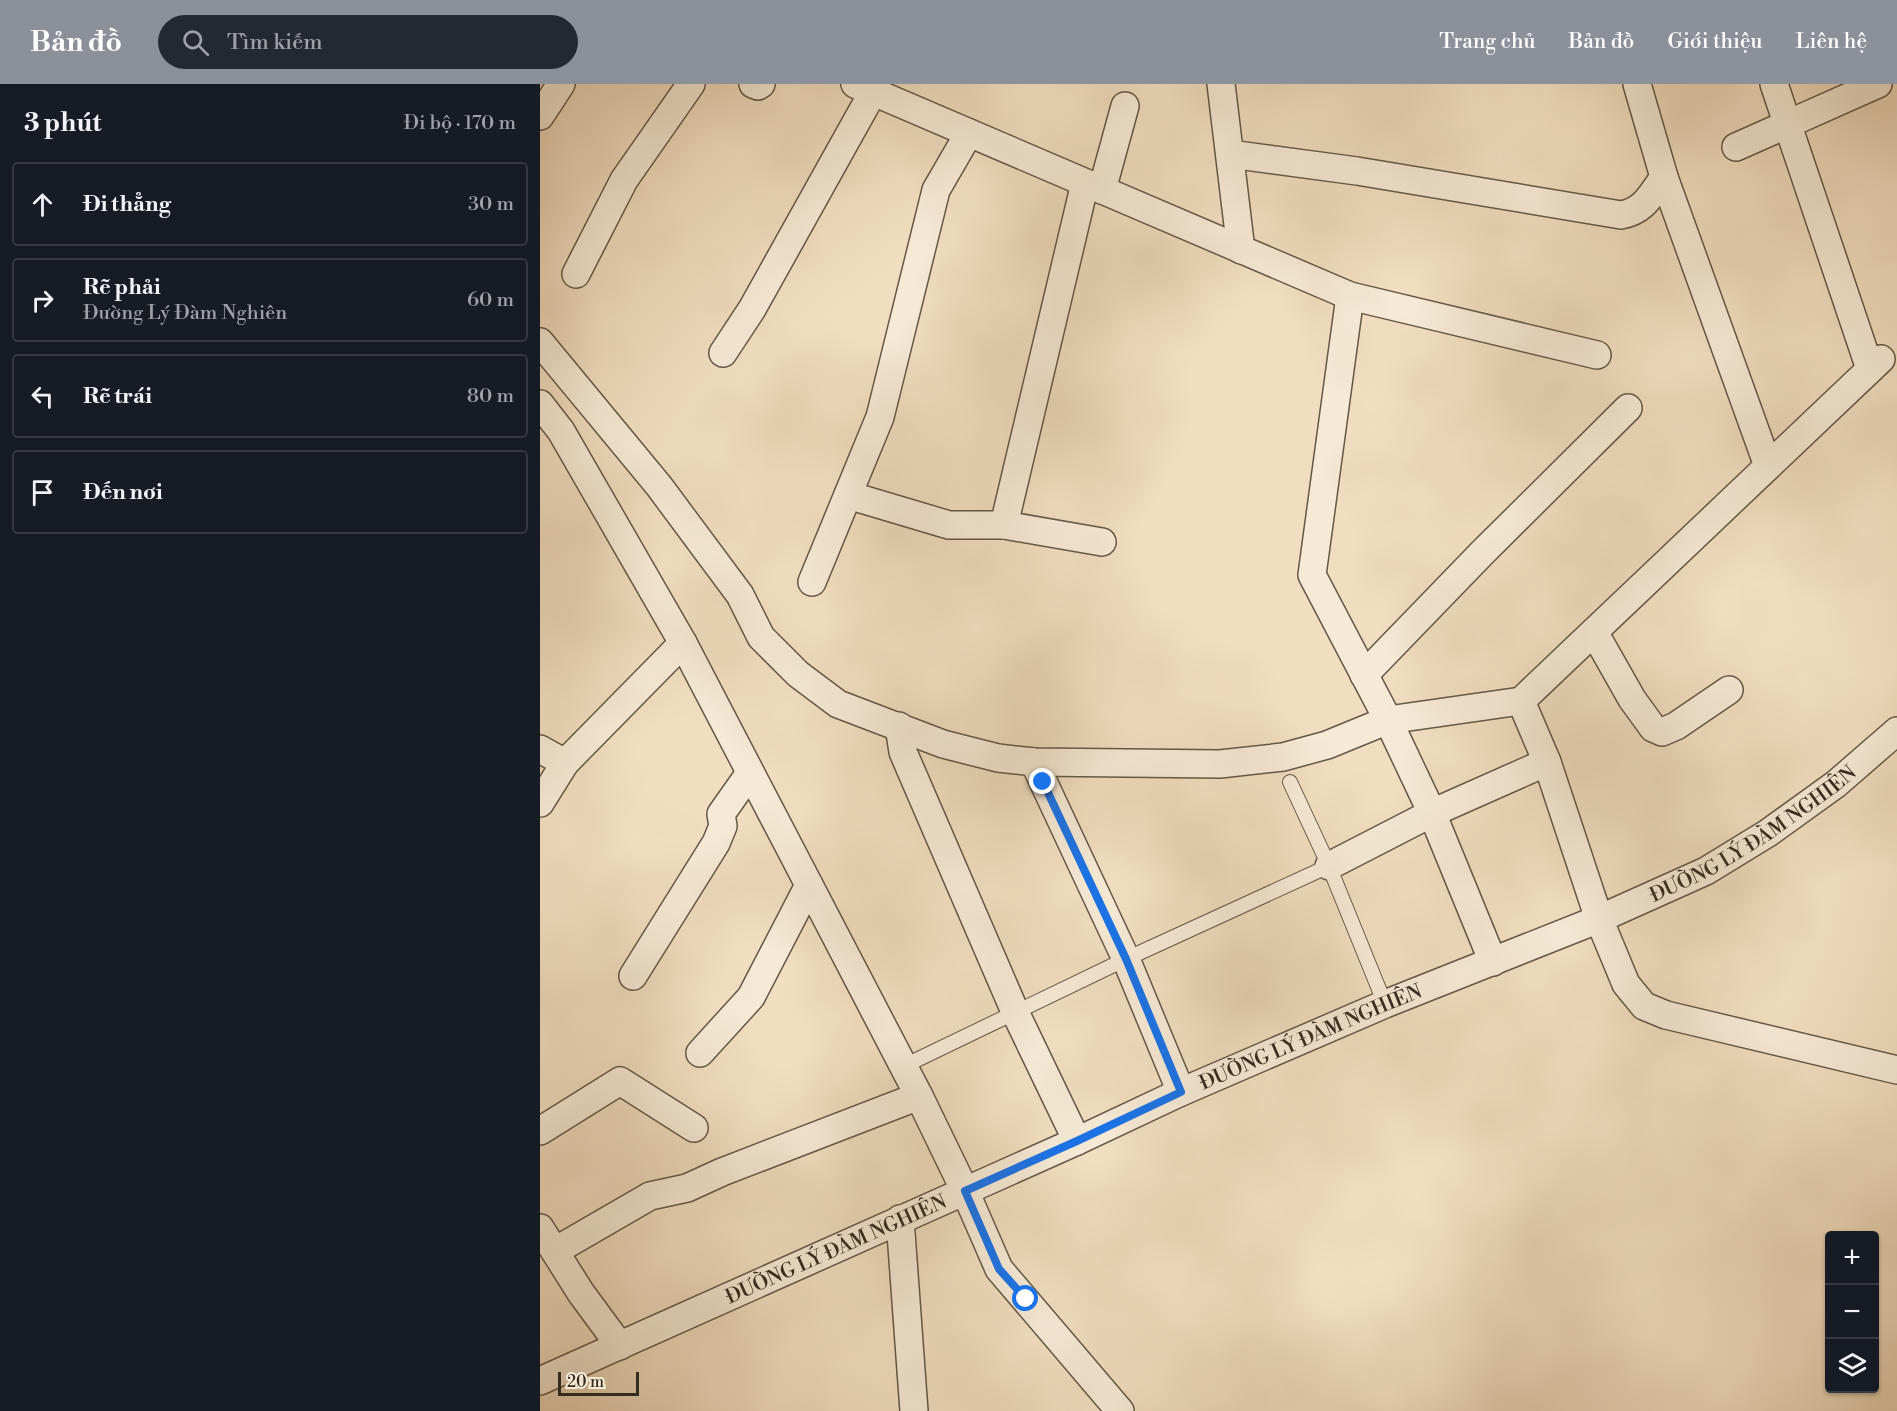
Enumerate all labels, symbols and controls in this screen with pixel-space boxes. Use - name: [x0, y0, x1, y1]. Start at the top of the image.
- search box: [158, 15, 578, 69]
- text: Bản đồ: [30, 25, 122, 60]
- icon: search: [179, 26, 212, 59]
- text: Tìm kiếm: [227, 29, 323, 56]
- text: Trang chủ: [1439, 29, 1535, 55]
- text: Bản đồ: [1568, 29, 1634, 55]
- text: Giới thiệu: [1667, 29, 1763, 55]
- text: Liên hệ: [1796, 29, 1867, 55]
- text: 3 phút: [24, 107, 102, 139]
- text: Đi bộ · 170 m: [403, 111, 516, 136]
- icon: ahead: [26, 188, 59, 221]
- text: Đi thẳng: [83, 191, 171, 218]
- text: 30 m: [468, 192, 514, 217]
- text: Rẽ phải: [83, 274, 161, 301]
- icon: right: [26, 284, 59, 317]
- text: 60 m: [467, 288, 514, 313]
- text: Đường Lý Đàm Nghiên: [83, 301, 287, 326]
- icon: left: [26, 380, 59, 413]
- text: Rẽ trái: [83, 383, 152, 410]
- text: 80 m: [467, 384, 514, 409]
- icon: arrive: [26, 476, 59, 509]
- text: Đến nơi: [83, 479, 163, 506]
- street label: ĐƯỜNG LÝ ĐÀM NGHIÊN: [1646, 761, 1862, 909]
- route end: [1029, 768, 1055, 794]
- street label: ĐƯỜNG LÝ ĐÀM NGHIÊN: [1196, 980, 1426, 1097]
- street label: ĐƯỜNG LÝ ĐÀM NGHIÊN: [722, 1190, 951, 1310]
- map controls: [1825, 1231, 1879, 1393]
- button: +: [1825, 1231, 1879, 1285]
- route start: [1012, 1285, 1038, 1311]
- button: −: [1825, 1285, 1879, 1339]
- button: layers: [1825, 1339, 1879, 1393]
- scale bar: [558, 1369, 639, 1396]
- text: 20 m: [567, 1372, 604, 1392]

